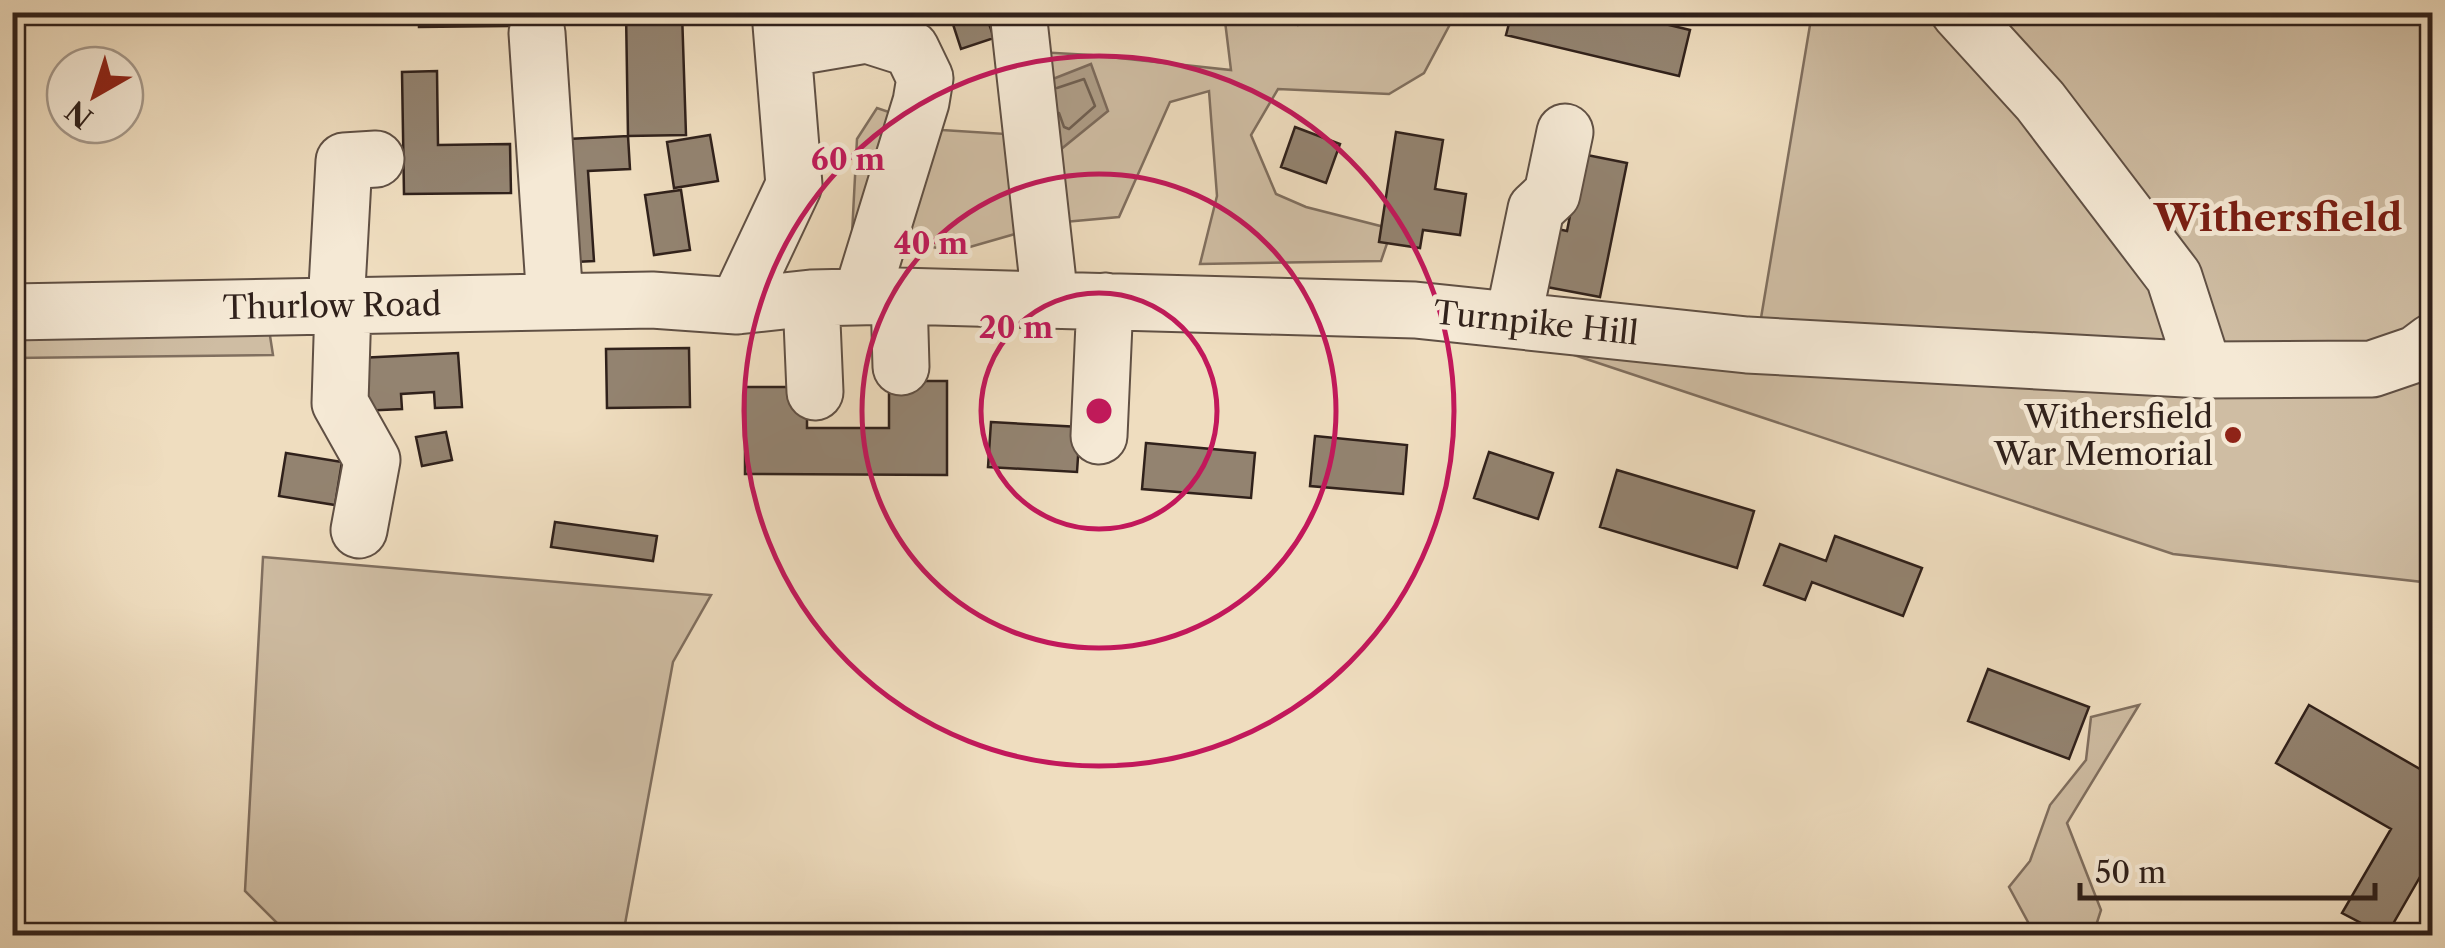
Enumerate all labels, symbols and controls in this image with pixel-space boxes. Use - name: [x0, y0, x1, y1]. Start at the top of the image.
- north arrow: [45, 45, 145, 145]
- text: N: [59, 94, 99, 135]
- text: 60 m: [811, 141, 885, 178]
- district label: Withersfield: [2153, 194, 2402, 241]
- text: 40 m: [894, 225, 968, 262]
- street label: Thurlow Road: [222, 284, 442, 327]
- street label: Turnpike Hill: [1432, 292, 1640, 353]
- text: 20 m: [979, 309, 1053, 346]
- centre of rings: [1081, 393, 1117, 429]
- place label: Withersfield War Memorial: [1993, 397, 2213, 473]
- marker: Withersfield War Memorial: [2222, 424, 2244, 446]
- scale bar: [2080, 838, 2375, 900]
- text: 50 m: [2095, 854, 2166, 891]

